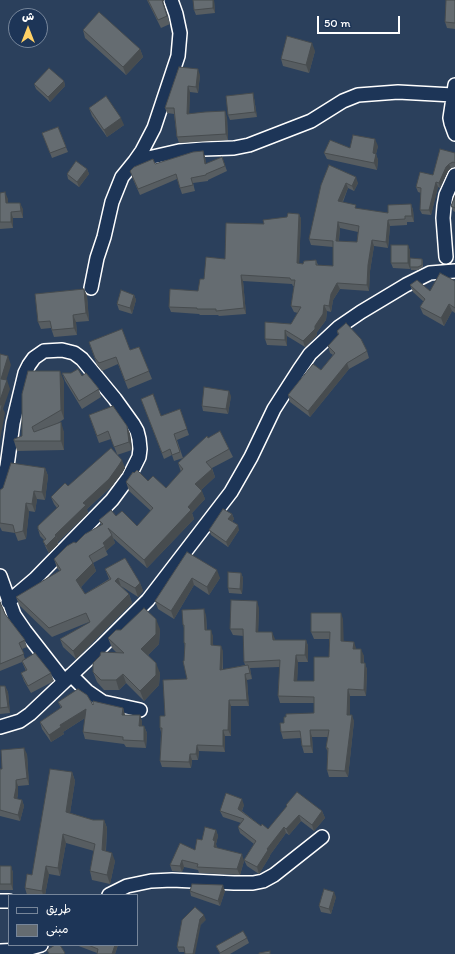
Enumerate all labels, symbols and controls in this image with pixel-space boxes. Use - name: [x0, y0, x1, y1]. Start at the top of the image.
- north arrow: [8, 8, 48, 48]
- scale bar: [319, 8, 402, 34]
- text: ش: [22, 10, 34, 23]
- text: 50 m: [324, 16, 350, 30]
- legend: [8, 894, 138, 946]
- text: طريق: [46, 902, 71, 916]
- text: مبنى: [46, 922, 69, 936]

